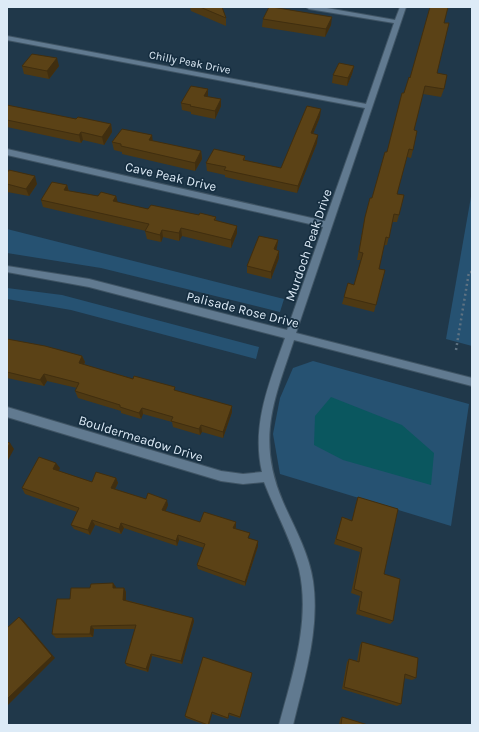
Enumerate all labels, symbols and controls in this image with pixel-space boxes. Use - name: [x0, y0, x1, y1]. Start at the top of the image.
- street label: Chilly Peak Drive: [148, 48, 232, 77]
- street label: Cave Peak Drive: [124, 159, 218, 194]
- street label: Murdoch Peak Drive: [282, 187, 335, 303]
- street label: Palisade Rose Drive: [185, 288, 301, 331]
- street label: Bouldermeadow Drive: [77, 412, 205, 465]

